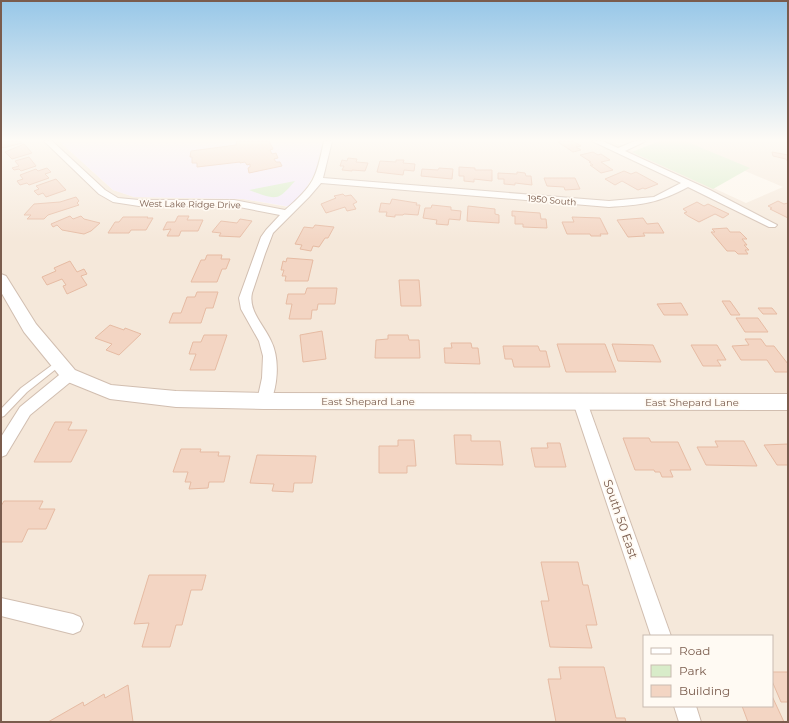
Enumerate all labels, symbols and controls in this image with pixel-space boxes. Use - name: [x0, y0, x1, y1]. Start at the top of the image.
- street label: 1950 South: [527, 192, 577, 208]
- street label: West Lake Ridge Drive: [139, 198, 241, 210]
- street label: East Shepard Lane: [321, 395, 415, 408]
- street label: East Shepard Lane: [645, 396, 739, 409]
- street label: South 50 East: [600, 477, 642, 561]
- legend: [643, 635, 773, 707]
- text: Road: [679, 643, 710, 658]
- text: Park: [679, 663, 707, 678]
- text: Building: [679, 683, 730, 698]

